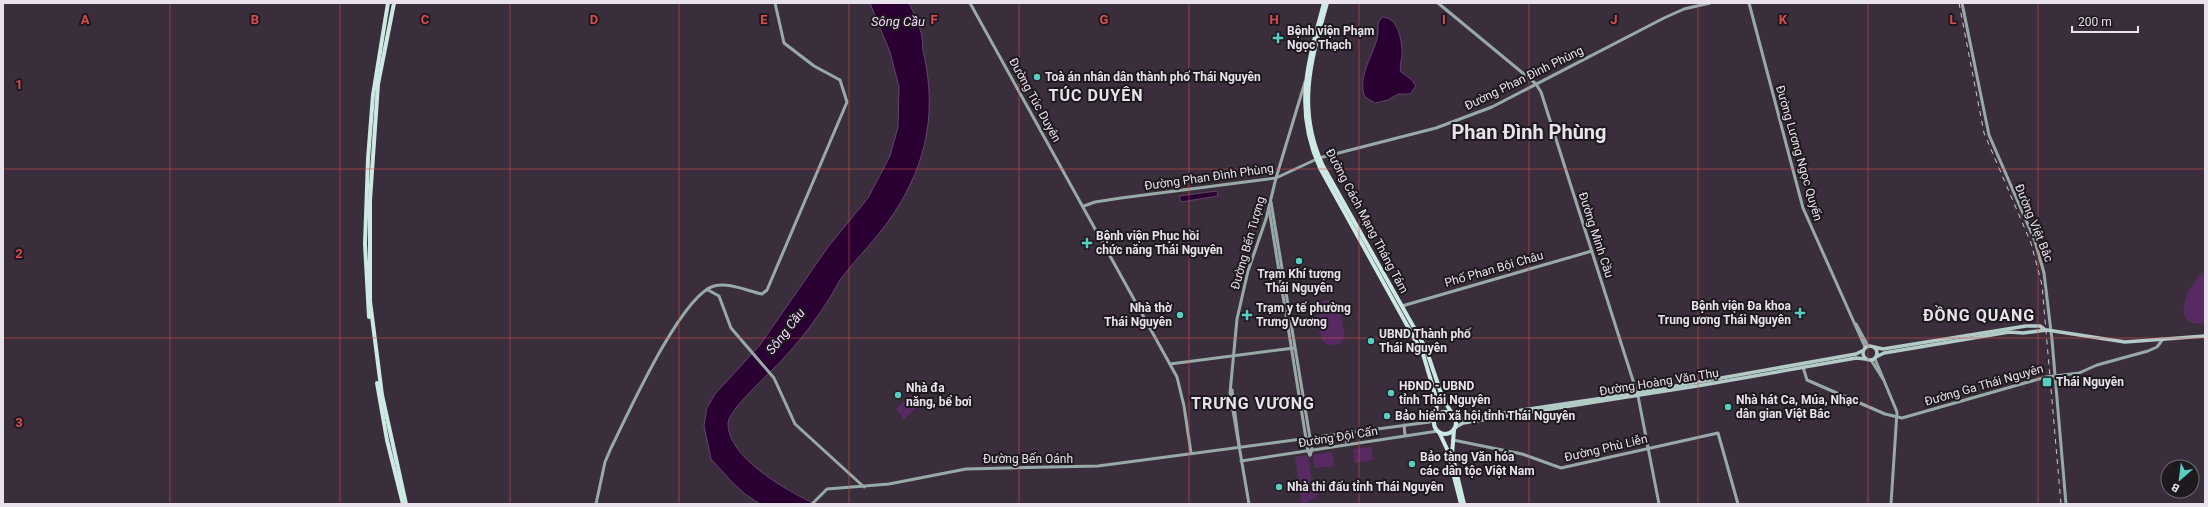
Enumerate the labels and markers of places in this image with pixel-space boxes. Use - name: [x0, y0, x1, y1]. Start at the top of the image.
- place label: Bệnh viện Phạm Ngọc Thạch: [1287, 24, 1374, 52]
- marker: Bệnh viện Phạm Ngọc Thạch: [1272, 32, 1284, 44]
- place label: Toà án nhân dân thành phố Thái Nguyên: [1045, 70, 1261, 84]
- marker: Toà án nhân dân thành phố Thái Nguyên: [1032, 72, 1042, 82]
- place label: Bệnh viện Phục hồi chức năng Thái Nguyên: [1096, 229, 1223, 257]
- marker: Bệnh viện Phục hồi chức năng Thái Nguyên: [1081, 237, 1093, 249]
- marker: Trạm Khí tượng Thái Nguyên: [1294, 256, 1304, 266]
- place label: Trạm Khí tượng Thái Nguyên: [1257, 267, 1341, 295]
- place label: Bệnh viện Đa khoa Trung ương Thái Nguyên: [1658, 299, 1792, 327]
- place label: Nhà thờ Thái Nguyên: [1104, 301, 1173, 329]
- place label: Trạm y tế phường Trưng Vương: [1256, 301, 1351, 329]
- marker: Bệnh viện Đa khoa Trung ương Thái Nguyên: [1794, 307, 1806, 319]
- marker: Trạm y tế phường Trưng Vương: [1241, 309, 1253, 321]
- marker: Nhà thờ Thái Nguyên: [1175, 310, 1185, 320]
- place label: UBND Thành phố Thái Nguyên: [1379, 327, 1472, 355]
- marker: UBND Thành phố Thái Nguyên: [1366, 336, 1376, 346]
- place label: Thái Nguyên: [2056, 375, 2124, 389]
- marker: Thái Nguyên: [2041, 376, 2053, 388]
- place label: HĐND - UBND tỉnh Thái Nguyên: [1399, 379, 1491, 407]
- place label: Nhà đa năng, bể bơi: [906, 381, 972, 409]
- marker: HĐND - UBND tỉnh Thái Nguyên: [1386, 388, 1396, 398]
- marker: Nhà đa năng, bể bơi: [893, 390, 903, 400]
- place label: Nhà hát Ca, Múa, Nhạc dân gian Việt Bắc: [1736, 393, 1858, 421]
- marker: Nhà hát Ca, Múa, Nhạc dân gian Việt Bắc: [1723, 402, 1733, 412]
- place label: Bảo hiểm xã hội tỉnh Thái Nguyên: [1395, 409, 1575, 423]
- marker: Bảo hiểm xã hội tỉnh Thái Nguyên: [1382, 411, 1392, 421]
- place label: Bảo tàng Văn hóa các dân tộc Việt Nam: [1420, 450, 1535, 478]
- marker: Bảo tàng Văn hóa các dân tộc Việt Nam: [1407, 459, 1417, 469]
- place label: Nhà thi đấu tỉnh Thái Nguyên: [1287, 480, 1444, 494]
- marker: Nhà thi đấu tỉnh Thái Nguyên: [1274, 482, 1284, 492]

